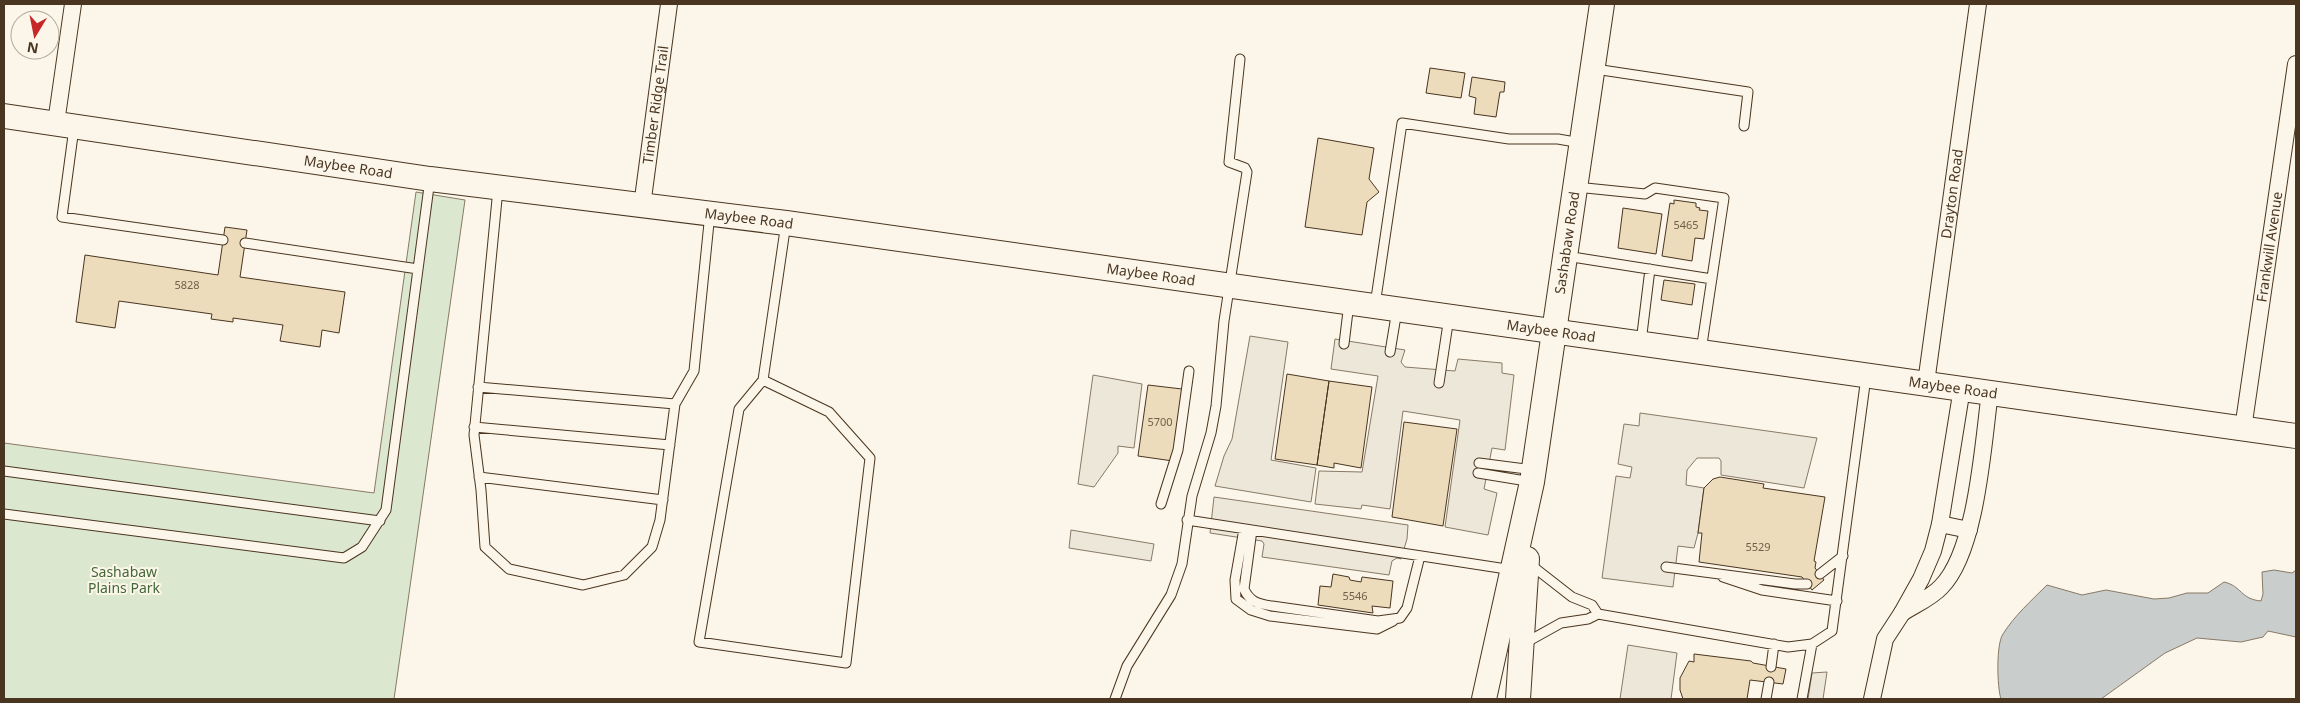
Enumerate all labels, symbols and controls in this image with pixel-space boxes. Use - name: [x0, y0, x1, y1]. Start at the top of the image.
- north arrow: [10, 10, 60, 60]
- text: N: [25, 38, 40, 59]
- street label: Timber Ridge Trail: [638, 44, 672, 165]
- street label: Drayton Road: [1936, 148, 1967, 240]
- street label: Maybee Road: [303, 150, 394, 182]
- street label: Sashabaw Road: [1550, 190, 1583, 295]
- street label: Frankwill Avenue: [2252, 190, 2286, 303]
- street label: Maybee Road: [703, 203, 795, 233]
- house number: 5465: [1673, 217, 1699, 232]
- street label: Maybee Road: [1105, 258, 1197, 290]
- house number: 5828: [174, 277, 200, 292]
- street label: Maybee Road: [1506, 315, 1597, 346]
- street label: Maybee Road: [1908, 371, 1999, 403]
- house number: 5700: [1147, 414, 1173, 429]
- house number: 5529: [1745, 539, 1771, 554]
- park label: Sashabaw Plains Park: [88, 562, 161, 597]
- house number: 5546: [1342, 588, 1368, 603]

